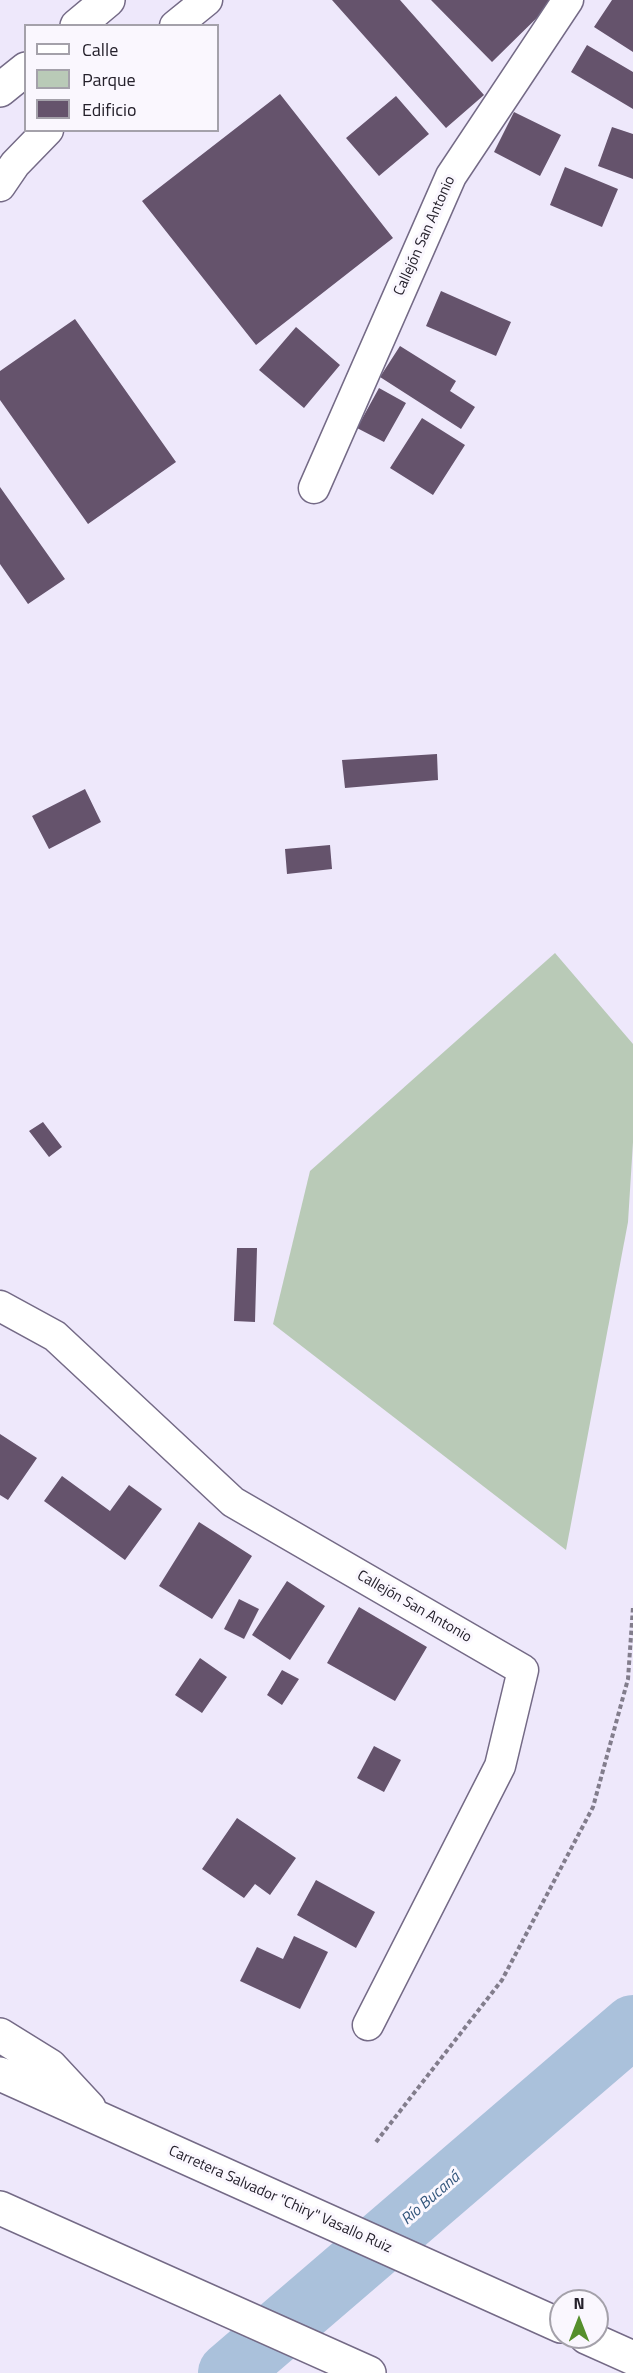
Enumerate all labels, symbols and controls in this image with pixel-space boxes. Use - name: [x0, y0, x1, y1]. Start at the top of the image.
- legend: [24, 24, 219, 132]
- text: Calle: [82, 36, 118, 63]
- text: Parque: [82, 66, 136, 93]
- text: Edificio: [82, 96, 136, 123]
- street label: Callejón San Antonio: [391, 173, 459, 299]
- street label: Callejón San Antonio: [354, 1567, 474, 1647]
- street label: Carretera Salvador "Chiry" Vasallo Ruiz: [166, 2142, 394, 2258]
- water label: Río Bucaná: [398, 2168, 464, 2230]
- north arrow: [549, 2289, 609, 2349]
- text: N: [573, 2291, 585, 2315]

